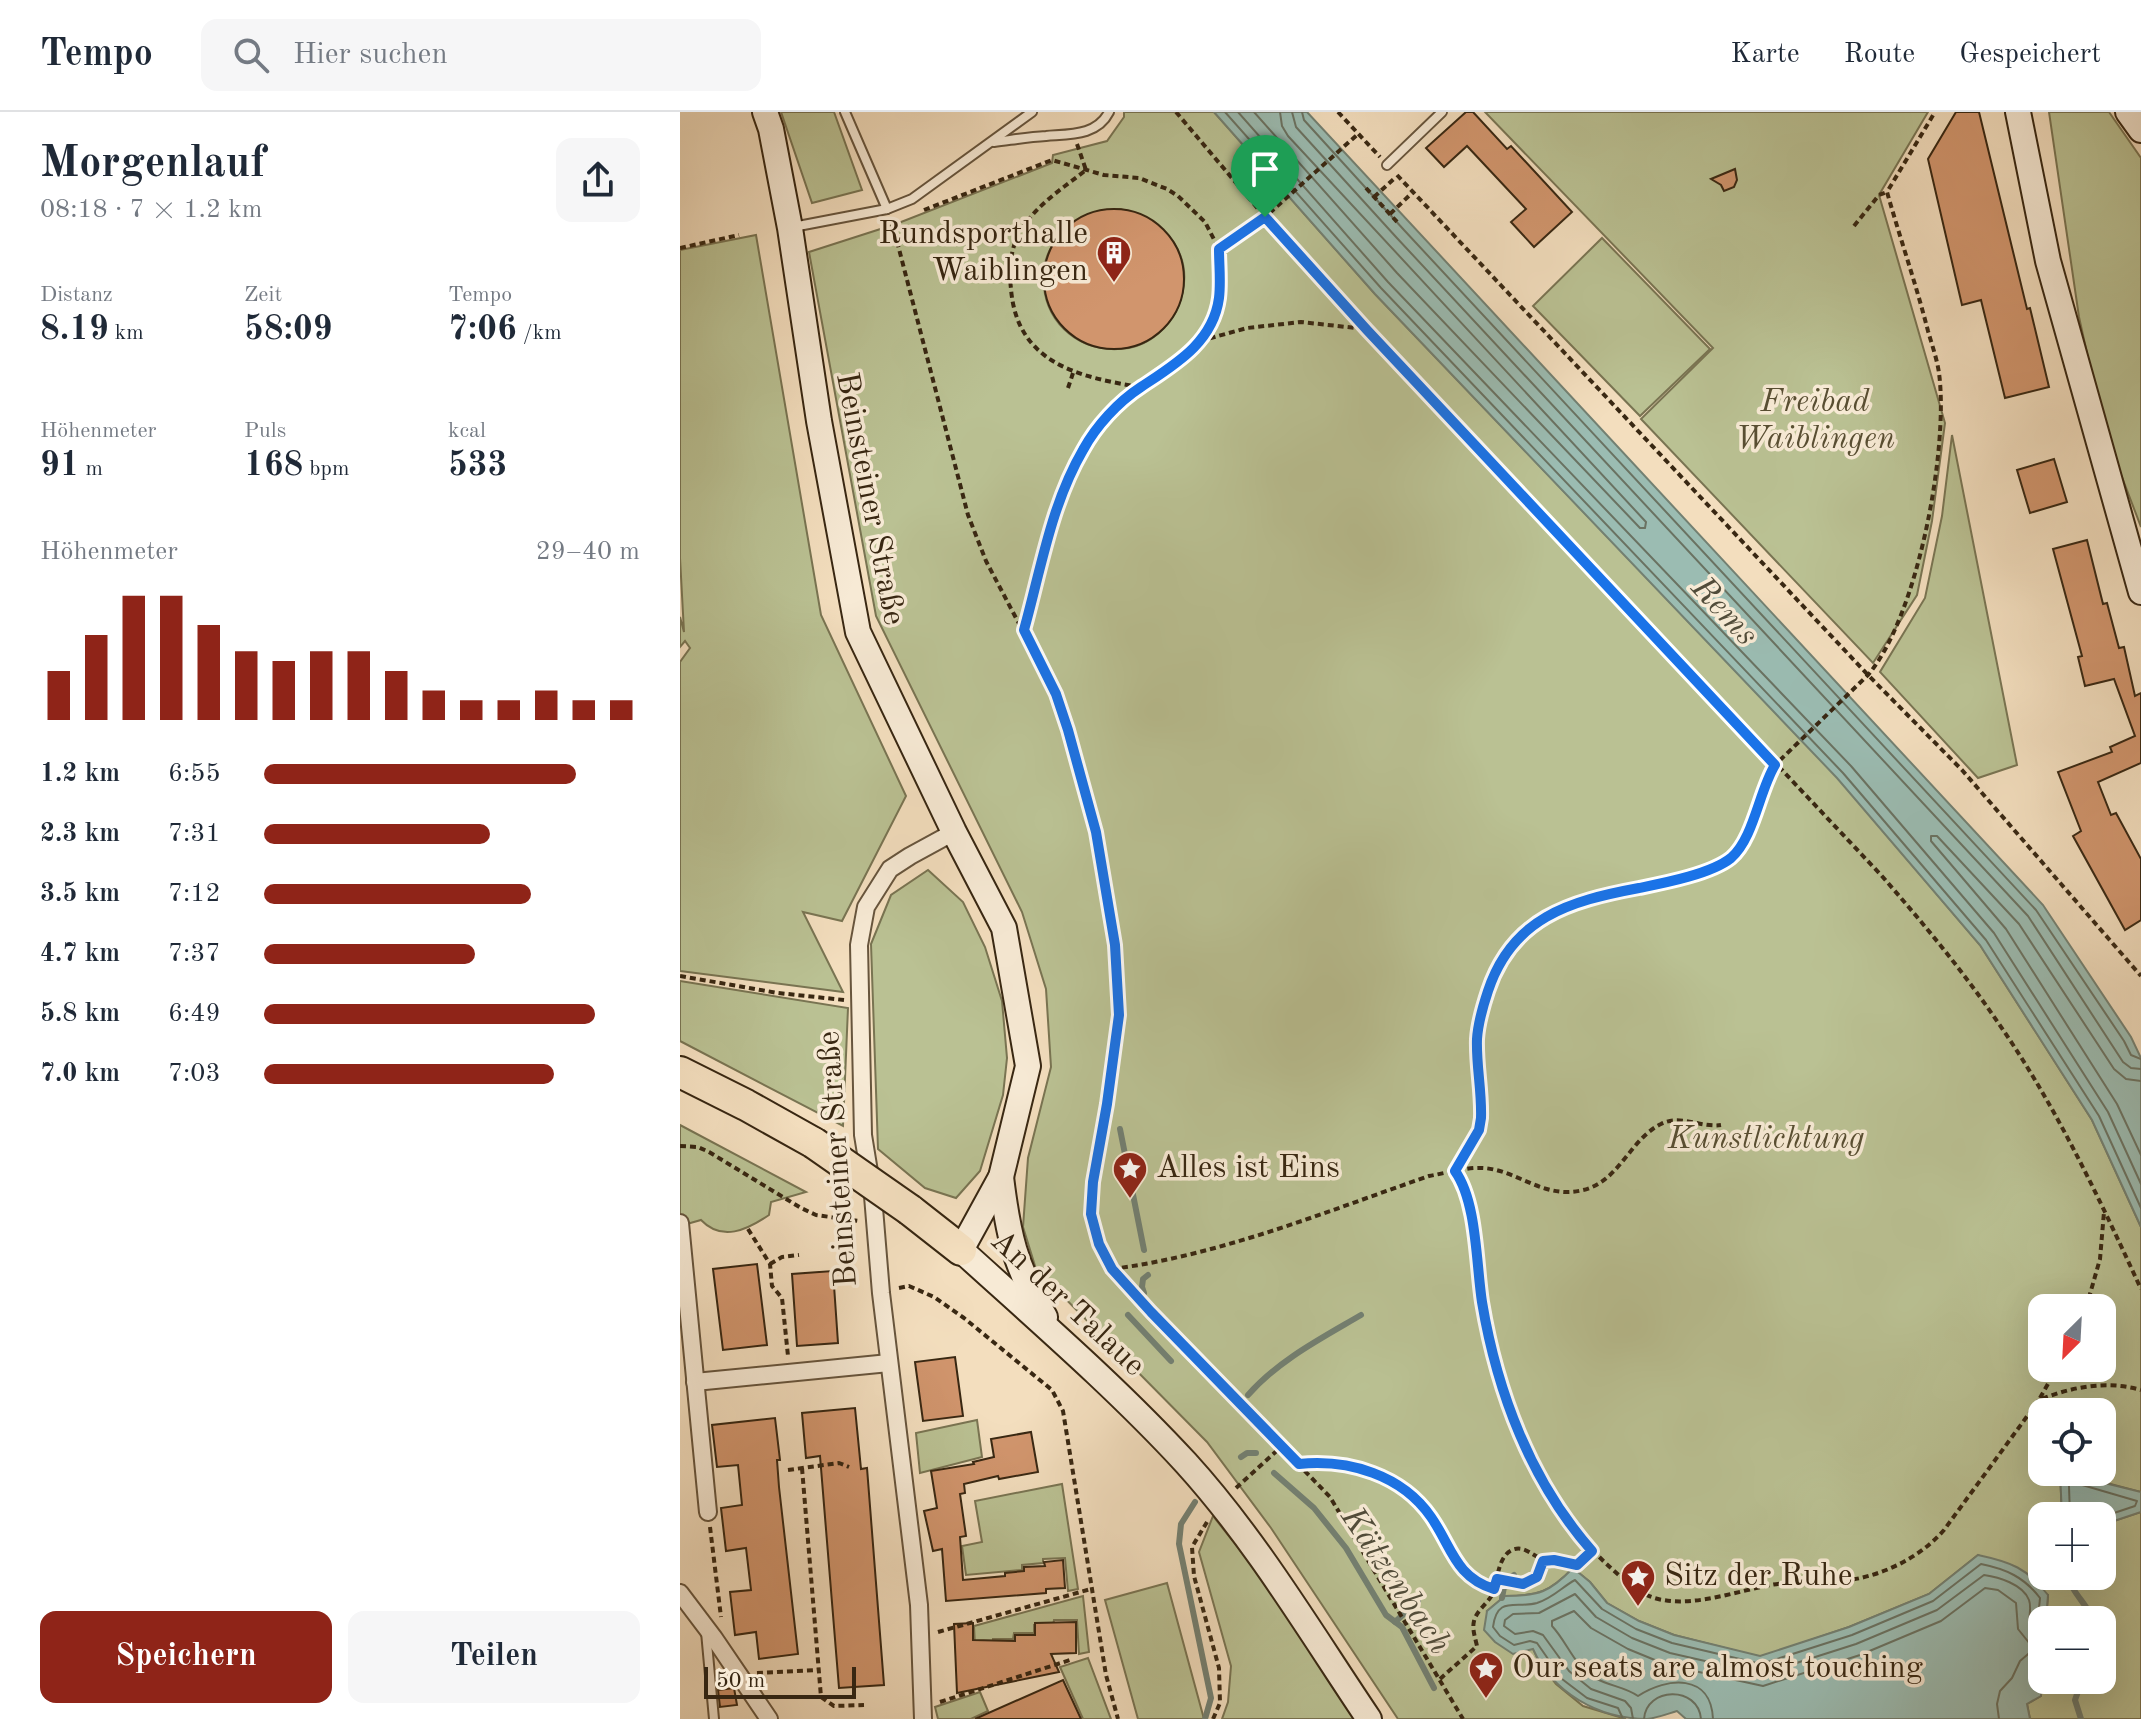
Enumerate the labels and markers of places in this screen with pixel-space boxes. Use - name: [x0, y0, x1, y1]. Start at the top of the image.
- pin: [1231, 135, 1299, 217]
- place label: Rundsporthalle Waiblingen: [878, 219, 1088, 288]
- building icon: Rundsporthalle Waiblingen: [1095, 234, 1133, 284]
- place icon: Alles ist Eins: [1111, 1150, 1149, 1200]
- place label: Alles ist Eins: [1156, 1153, 1340, 1185]
- place icon: Sitz der Ruhe: [1619, 1558, 1657, 1608]
- place label: Sitz der Ruhe: [1664, 1561, 1852, 1593]
- place icon: Our seats are almost touching: [1467, 1650, 1505, 1700]
- place label: Our seats are almost touching: [1512, 1653, 1923, 1685]

